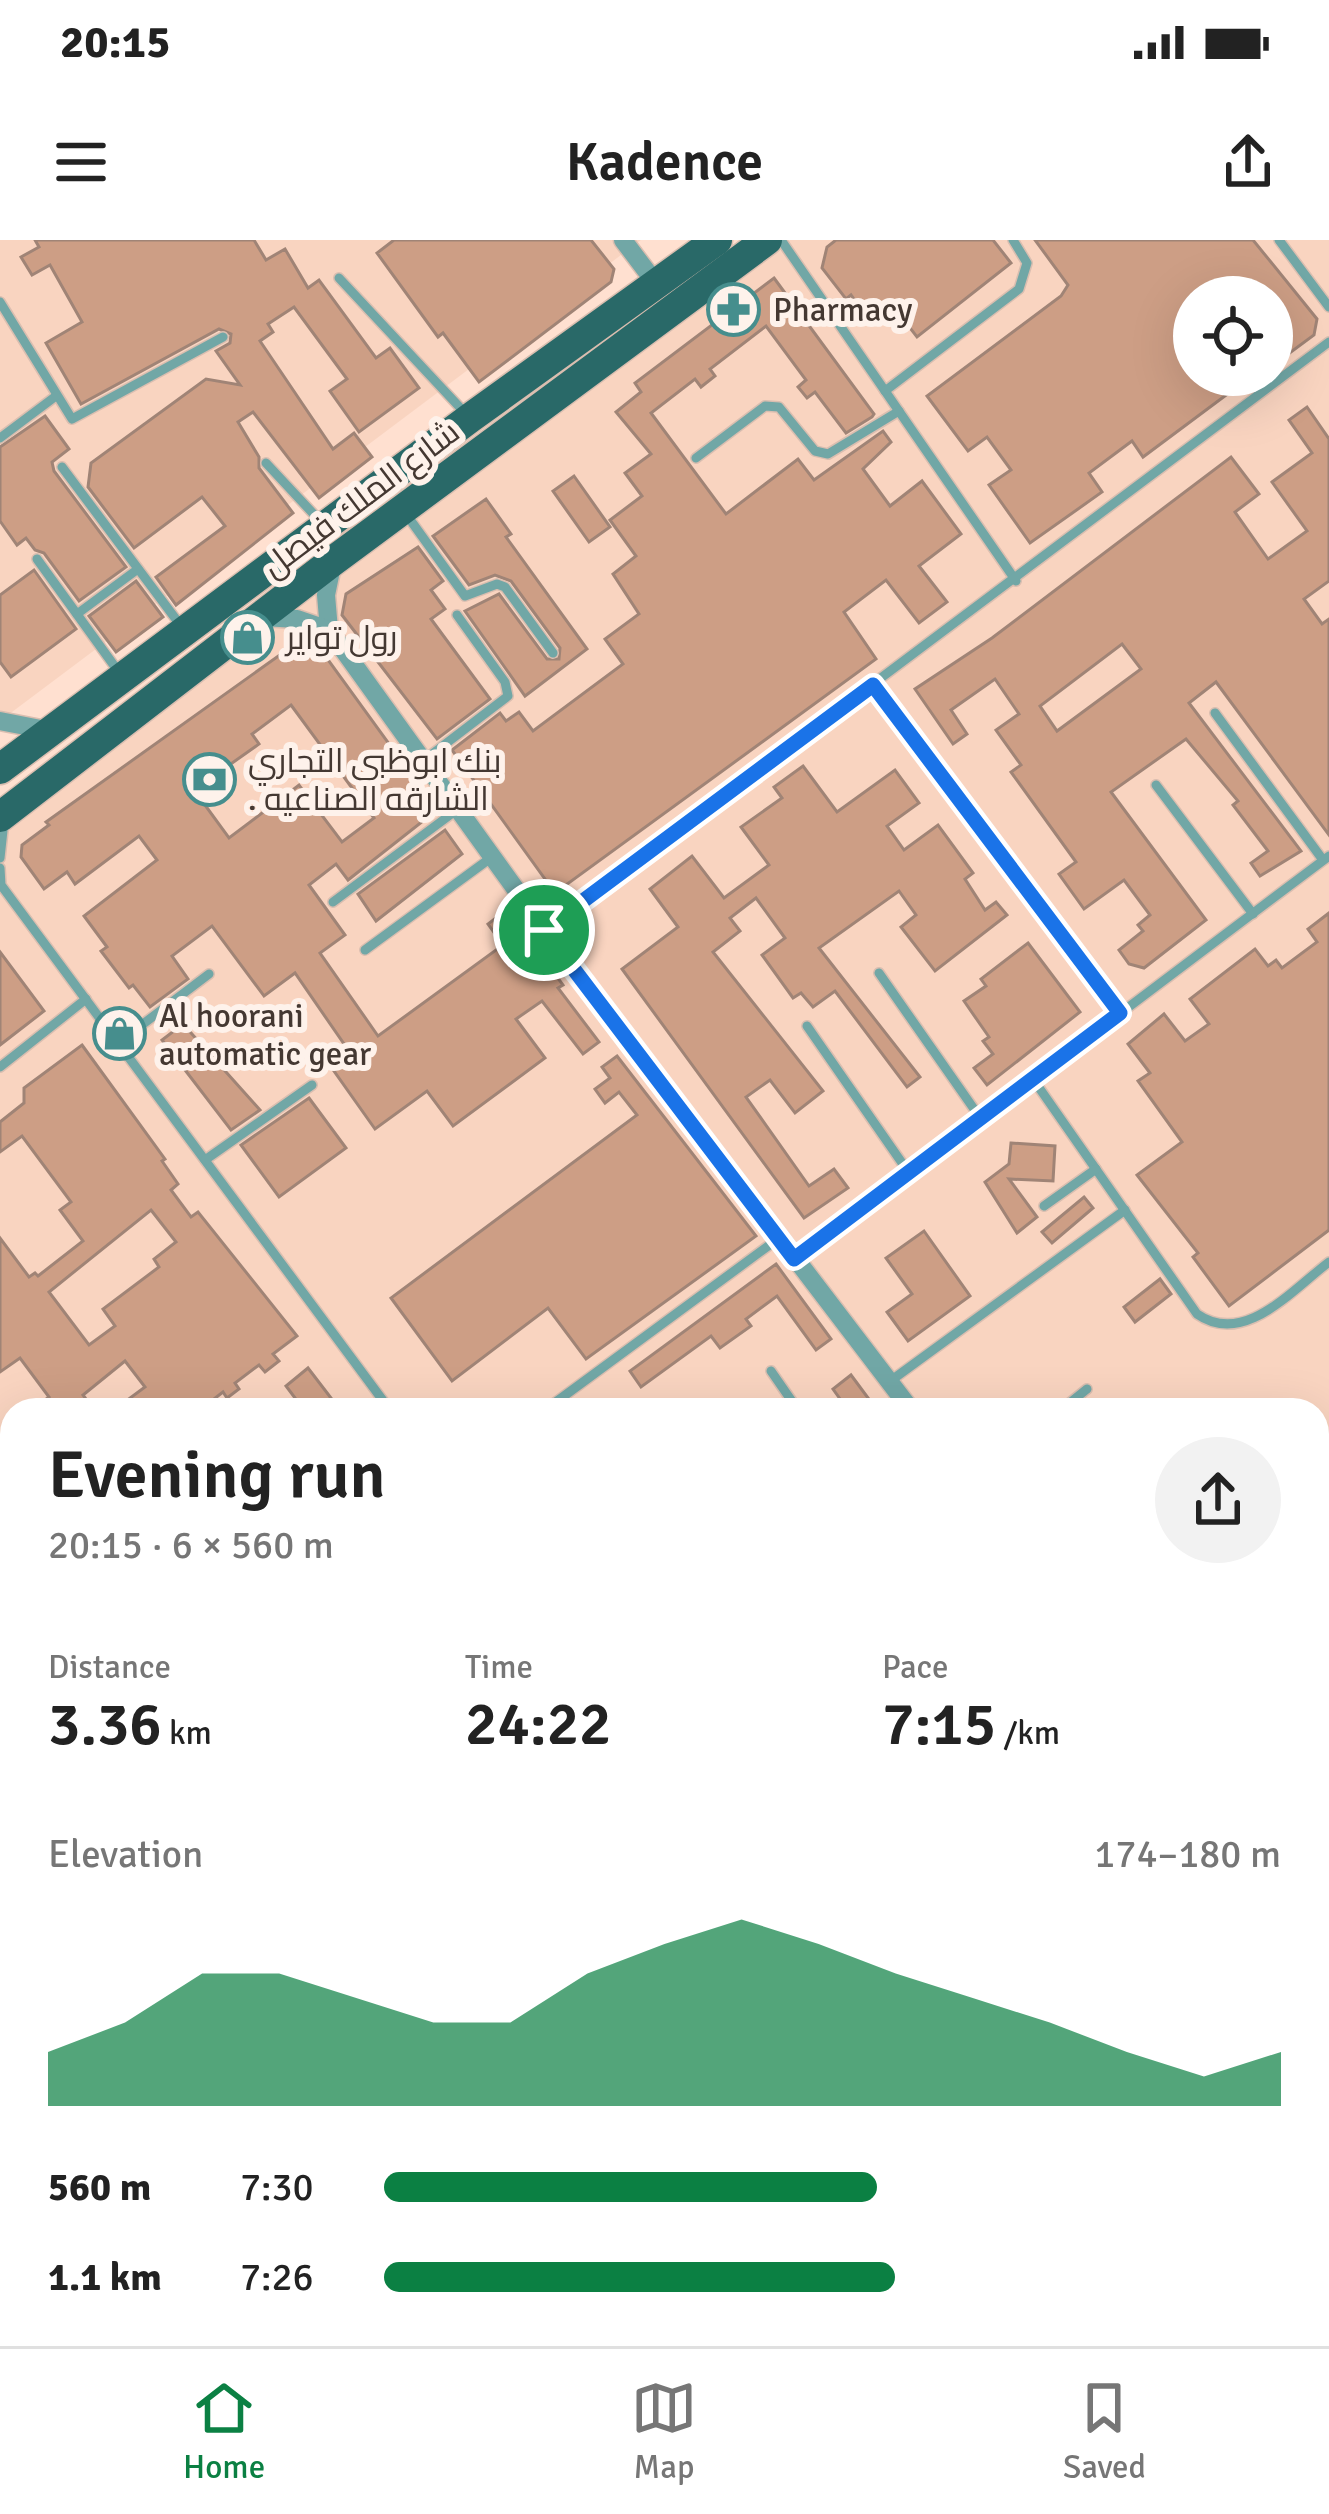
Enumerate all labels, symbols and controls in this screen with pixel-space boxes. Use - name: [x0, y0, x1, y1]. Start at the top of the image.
- text: 20:15: [60, 15, 170, 70]
- icon: menu: [48, 129, 114, 195]
- text: Kadence: [566, 129, 763, 196]
- icon: share: [1215, 129, 1281, 195]
- map controls: [1173, 276, 1293, 396]
- button: locate: [1173, 276, 1293, 396]
- pharmacy icon: Pharmacy: [706, 281, 762, 337]
- place label: Pharmacy: [773, 290, 913, 331]
- street label: شارع الملك فيصل: [254, 412, 468, 588]
- shop icon: رول تواير: [219, 609, 275, 665]
- place label: رول تواير: [284, 618, 397, 659]
- place label: بنك ابوظبي التجاري . الشارقه الصناعيه: [248, 741, 501, 820]
- bank icon: بنك ابوظبي التجاري . الشارقه الصناعيه: [181, 751, 237, 807]
- pin: [493, 879, 595, 981]
- icon: arrive: [511, 897, 577, 963]
- place label: Al hoorani automatic gear: [159, 996, 371, 1075]
- shop icon: Al hoorani automatic gear: [92, 1006, 148, 1062]
- text: Evening run: [48, 1435, 386, 1516]
- button: share: [1155, 1437, 1281, 1563]
- text: 20:15 · 6 × 560 m: [48, 1521, 334, 1569]
- text: Distance: [48, 1647, 171, 1688]
- text: Time: [465, 1647, 533, 1688]
- text: Pace: [882, 1647, 948, 1688]
- text: 3.36: [48, 1688, 162, 1762]
- text: 24:22: [465, 1688, 612, 1762]
- text: 7:15: [882, 1688, 996, 1762]
- text: km: [162, 1713, 212, 1754]
- text: /km: [996, 1713, 1060, 1754]
- text: Elevation: [48, 1830, 203, 1878]
- text: 174–180 m: [1094, 1830, 1281, 1878]
- text: 560 m: [48, 2163, 151, 2211]
- text: 7:30: [240, 2163, 314, 2211]
- text: 1.1 km: [48, 2253, 162, 2301]
- text: 7:26: [240, 2253, 314, 2301]
- tab: Home: [183, 2375, 265, 2488]
- tab: Map: [631, 2375, 697, 2488]
- tab: Saved: [1063, 2375, 1146, 2488]

